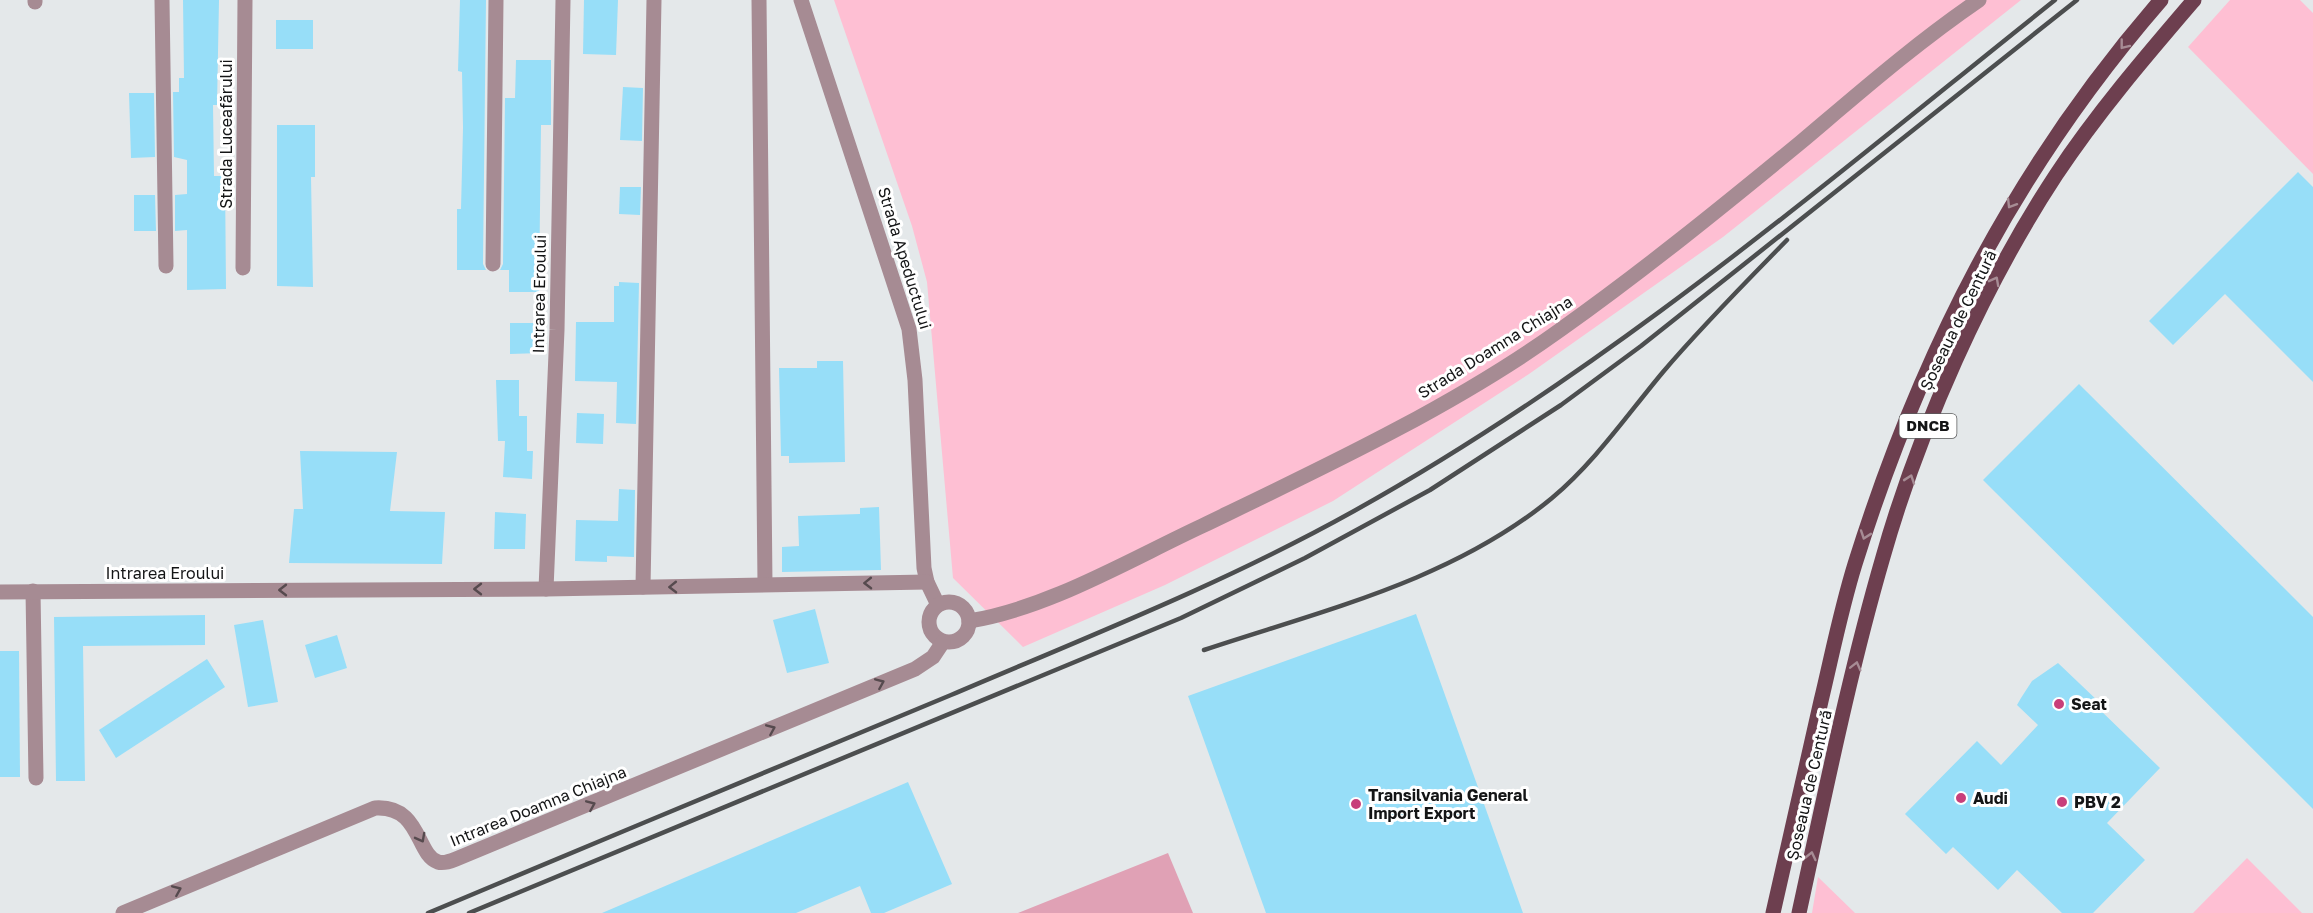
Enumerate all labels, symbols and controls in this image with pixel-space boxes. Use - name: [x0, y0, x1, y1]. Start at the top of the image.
- one-way arrow: [2120, 38, 2131, 49]
- street label: Strada Luceafărului: [216, 59, 236, 209]
- street label: Strada Apeductului: [874, 185, 936, 331]
- one-way arrow: [2007, 198, 2019, 208]
- street label: Intrarea Eroului: [528, 234, 550, 354]
- street label: Șoseaua de Centură: [1915, 247, 2001, 393]
- one-way arrow: [1988, 277, 1999, 287]
- street label: Strada Doamna Chiajna: [1414, 291, 1576, 403]
- road number: DNCB: [1900, 414, 1956, 438]
- one-way arrow: [1902, 474, 1915, 485]
- one-way arrow: [1859, 529, 1872, 540]
- street label: Intrarea Eroului: [106, 563, 224, 583]
- one-way arrow: [864, 577, 873, 589]
- one-way arrow: [669, 580, 678, 593]
- one-way arrow: [474, 583, 483, 595]
- one-way arrow: [279, 584, 288, 596]
- one-way arrow: [1848, 661, 1861, 671]
- one-way arrow: [874, 678, 885, 690]
- place label: Seat: [2071, 694, 2107, 714]
- marker: Seat: [2052, 697, 2066, 711]
- street label: Șoseaua de Centură: [1782, 708, 1836, 862]
- one-way arrow: [765, 724, 776, 736]
- street label: Intrarea Doamna Chiajna: [447, 761, 629, 851]
- place label: Transilvania General Import Export: [1368, 785, 1528, 823]
- place label: Audi: [1973, 788, 2008, 808]
- marker: Audi: [1954, 791, 1968, 805]
- place label: PBV 2: [2074, 792, 2121, 812]
- marker: PBV 2: [2055, 795, 2069, 809]
- marker: Transilvania General Import Export: [1349, 797, 1363, 811]
- one-way arrow: [585, 800, 596, 812]
- one-way arrow: [414, 832, 425, 842]
- one-way arrow: [1804, 851, 1817, 861]
- one-way arrow: [171, 885, 182, 897]

